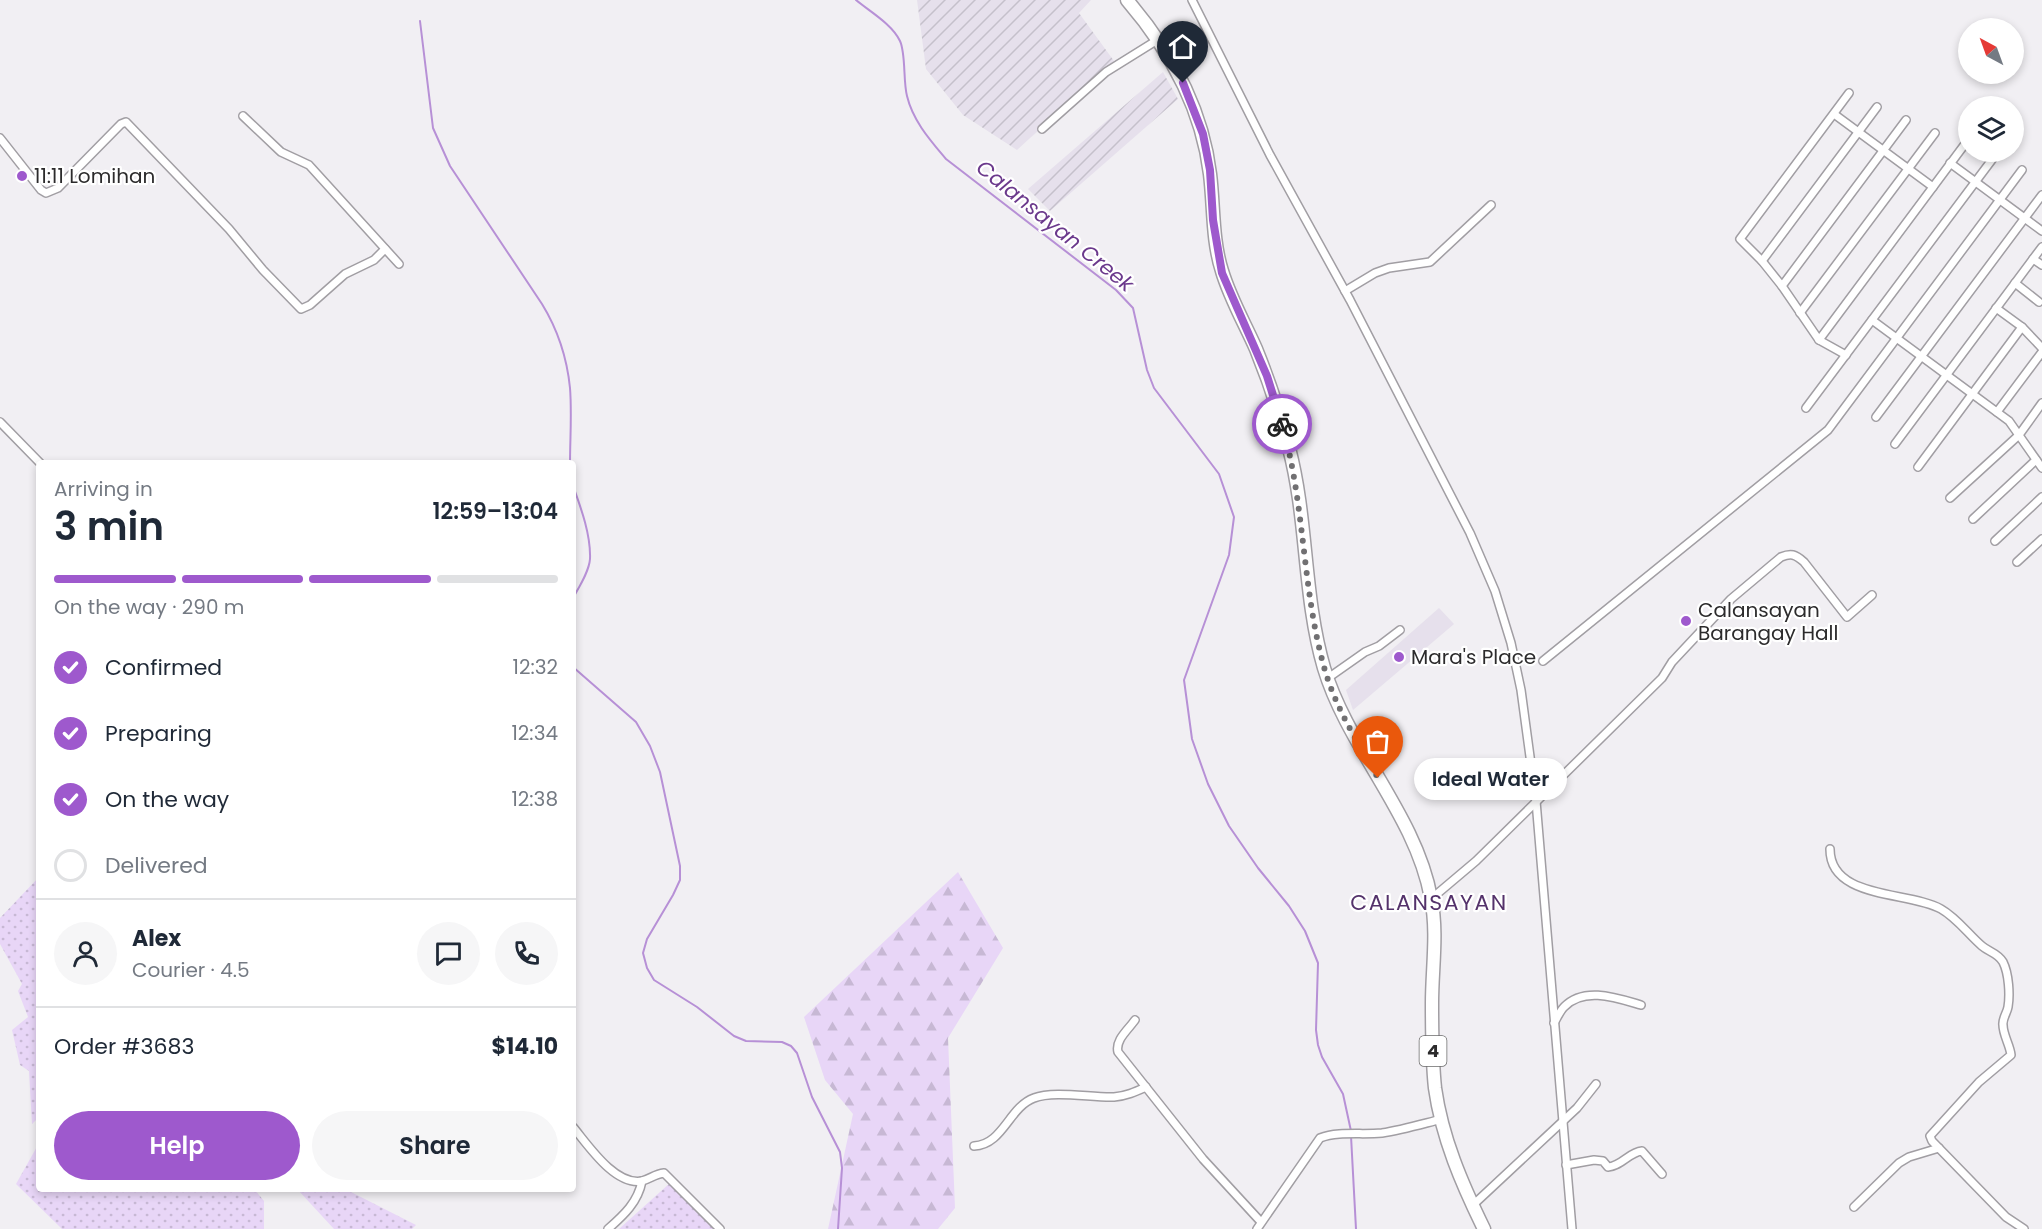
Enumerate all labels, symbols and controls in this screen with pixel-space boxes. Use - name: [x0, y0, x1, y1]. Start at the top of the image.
- north arrow: [1958, 18, 2024, 84]
- map controls: [1958, 18, 2024, 162]
- pin: [1157, 21, 1208, 83]
- icon: home: [1166, 30, 1199, 63]
- button: layers: [1958, 96, 2024, 162]
- water label: Calansayan Creek: [970, 153, 1141, 299]
- place label: 11:11 Lomihan: [34, 162, 155, 190]
- marker: 11:11 Lomihan: [15, 169, 29, 183]
- courier: [1252, 394, 1312, 454]
- icon: bike: [1266, 408, 1299, 441]
- text: Arriving in: [54, 475, 153, 503]
- text: 12:59–13:04: [433, 496, 558, 527]
- text: 3 min: [54, 499, 164, 554]
- text: On the way · 290 m: [54, 593, 244, 621]
- place label: Calansayan Barangay Hall: [1698, 596, 1838, 647]
- marker: Calansayan Barangay Hall: [1679, 614, 1693, 628]
- place label: Mara's Place: [1411, 643, 1536, 671]
- marker: Mara's Place: [1392, 650, 1406, 664]
- icon: check: [54, 651, 87, 684]
- text: Confirmed: [105, 652, 222, 683]
- text: 12:32: [513, 653, 558, 681]
- pin: [1352, 716, 1403, 778]
- icon: check: [54, 717, 87, 750]
- text: Preparing: [105, 718, 212, 749]
- text: 12:34: [511, 719, 558, 747]
- icon: bag: [1361, 725, 1394, 758]
- callout: Ideal Water: [1414, 757, 1567, 799]
- text: Ideal Water: [1432, 765, 1549, 793]
- icon: check: [54, 783, 87, 816]
- text: On the way: [105, 784, 229, 815]
- text: 12:38: [511, 785, 558, 813]
- text: Delivered: [105, 850, 208, 881]
- district label: CALANSAYAN: [1350, 887, 1508, 918]
- button: person: [54, 922, 117, 985]
- button: chat: [417, 922, 480, 985]
- button: phone: [495, 922, 558, 985]
- text: Alex: [132, 923, 181, 954]
- text: Courier · 4.5: [132, 956, 250, 984]
- text: Order #3683: [54, 1031, 194, 1062]
- text: $14.10: [492, 1031, 558, 1062]
- road number: 4: [1420, 1036, 1446, 1066]
- button: Help: [54, 1111, 300, 1180]
- button: Share: [312, 1111, 558, 1180]

